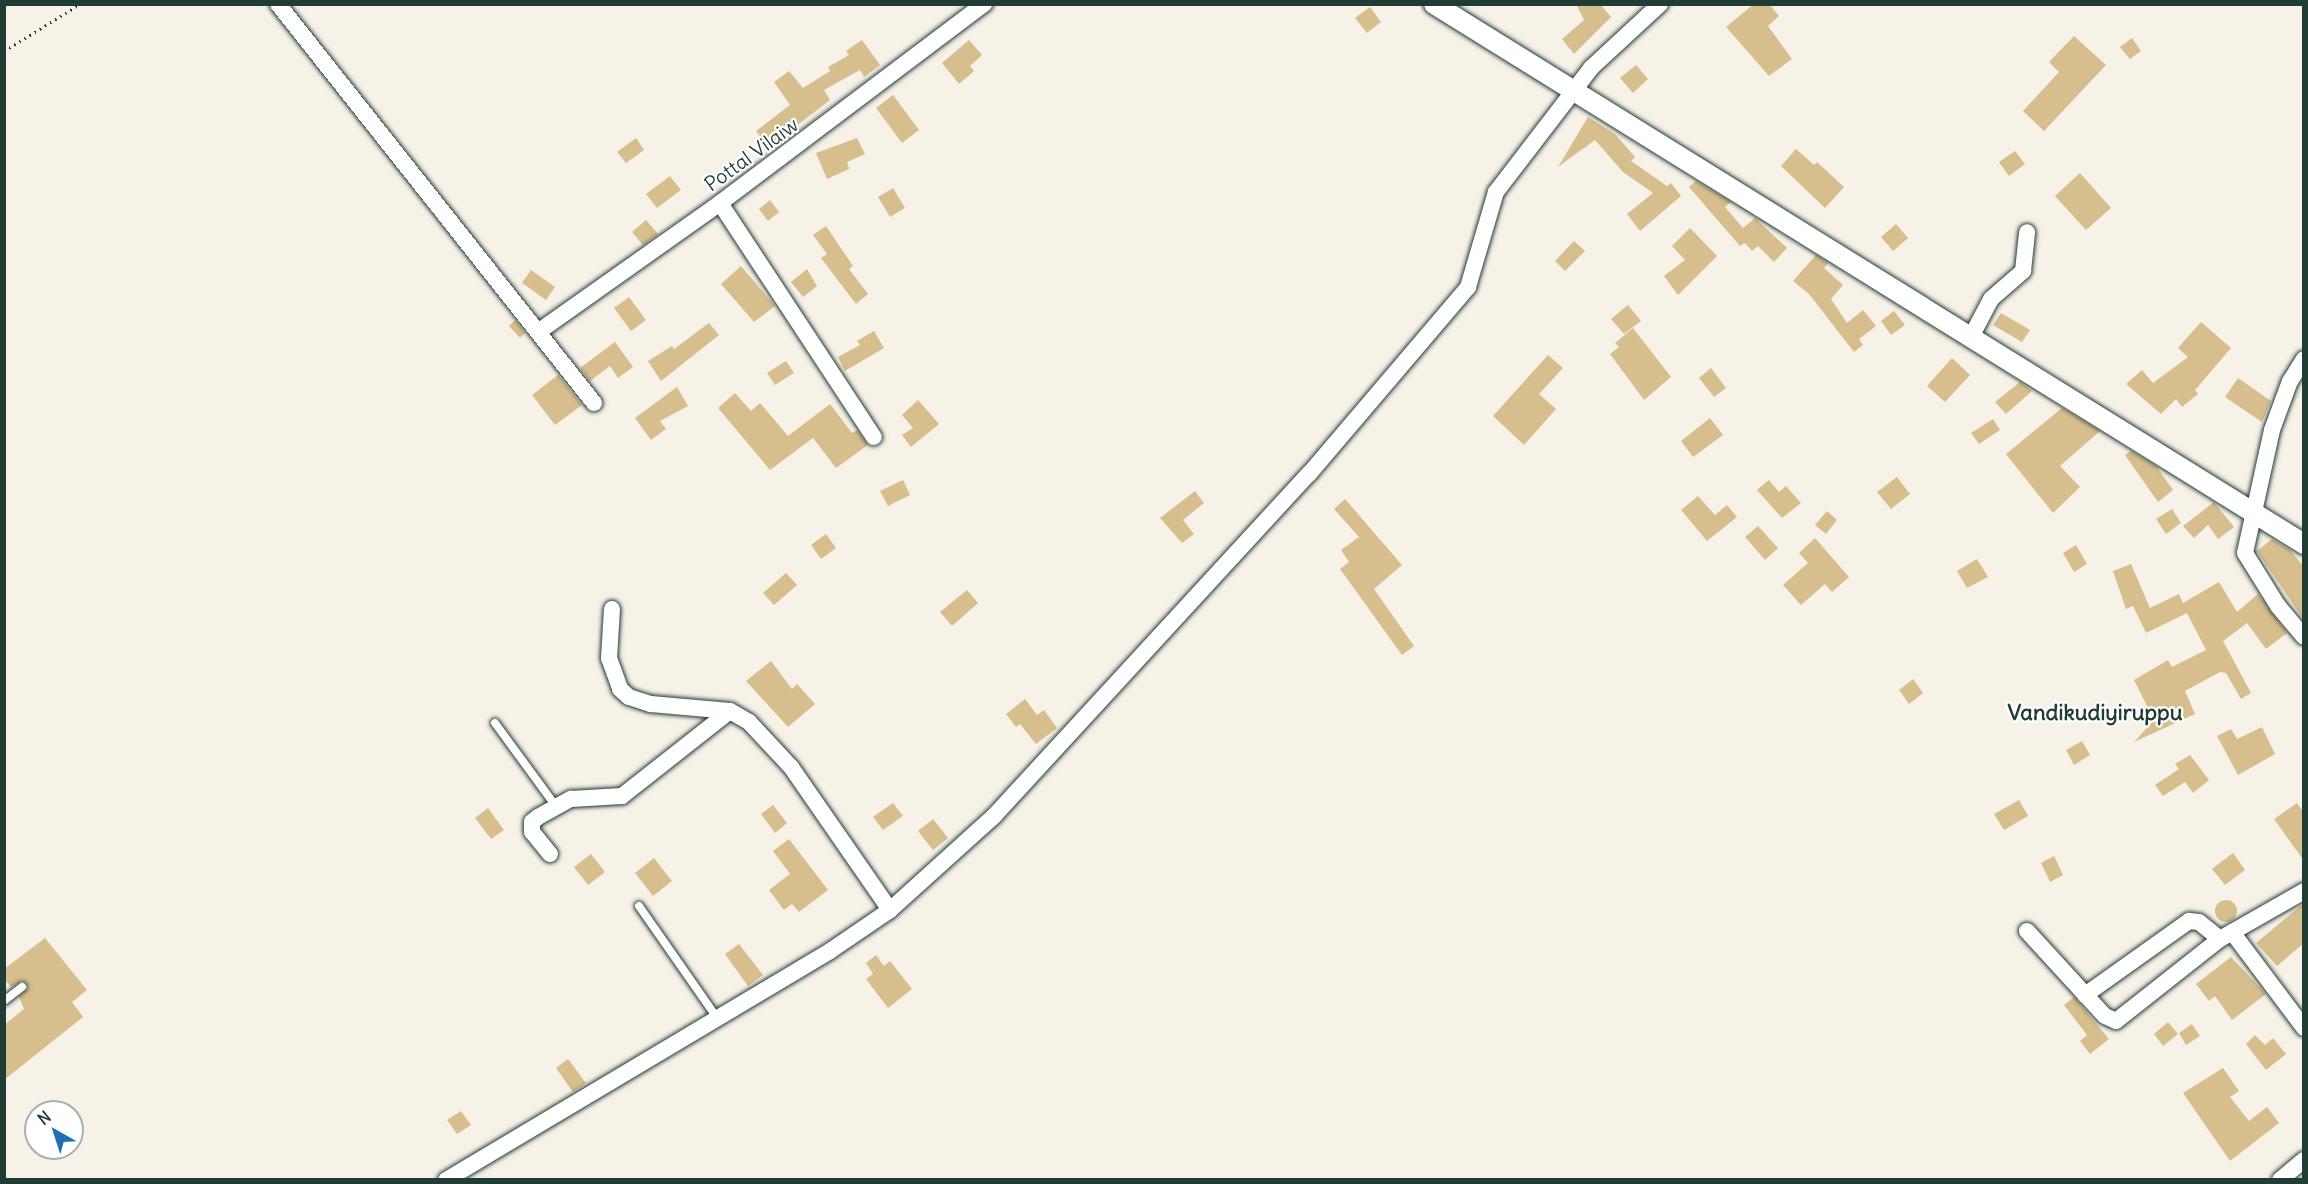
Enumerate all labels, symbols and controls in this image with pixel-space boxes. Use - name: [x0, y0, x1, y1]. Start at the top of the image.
- street label: Pottal Vilaiw: [699, 112, 803, 196]
- district label: Vandikudiyiruppu: [2007, 700, 2183, 726]
- north arrow: [24, 1100, 84, 1160]
- text: N: [33, 1106, 55, 1129]

